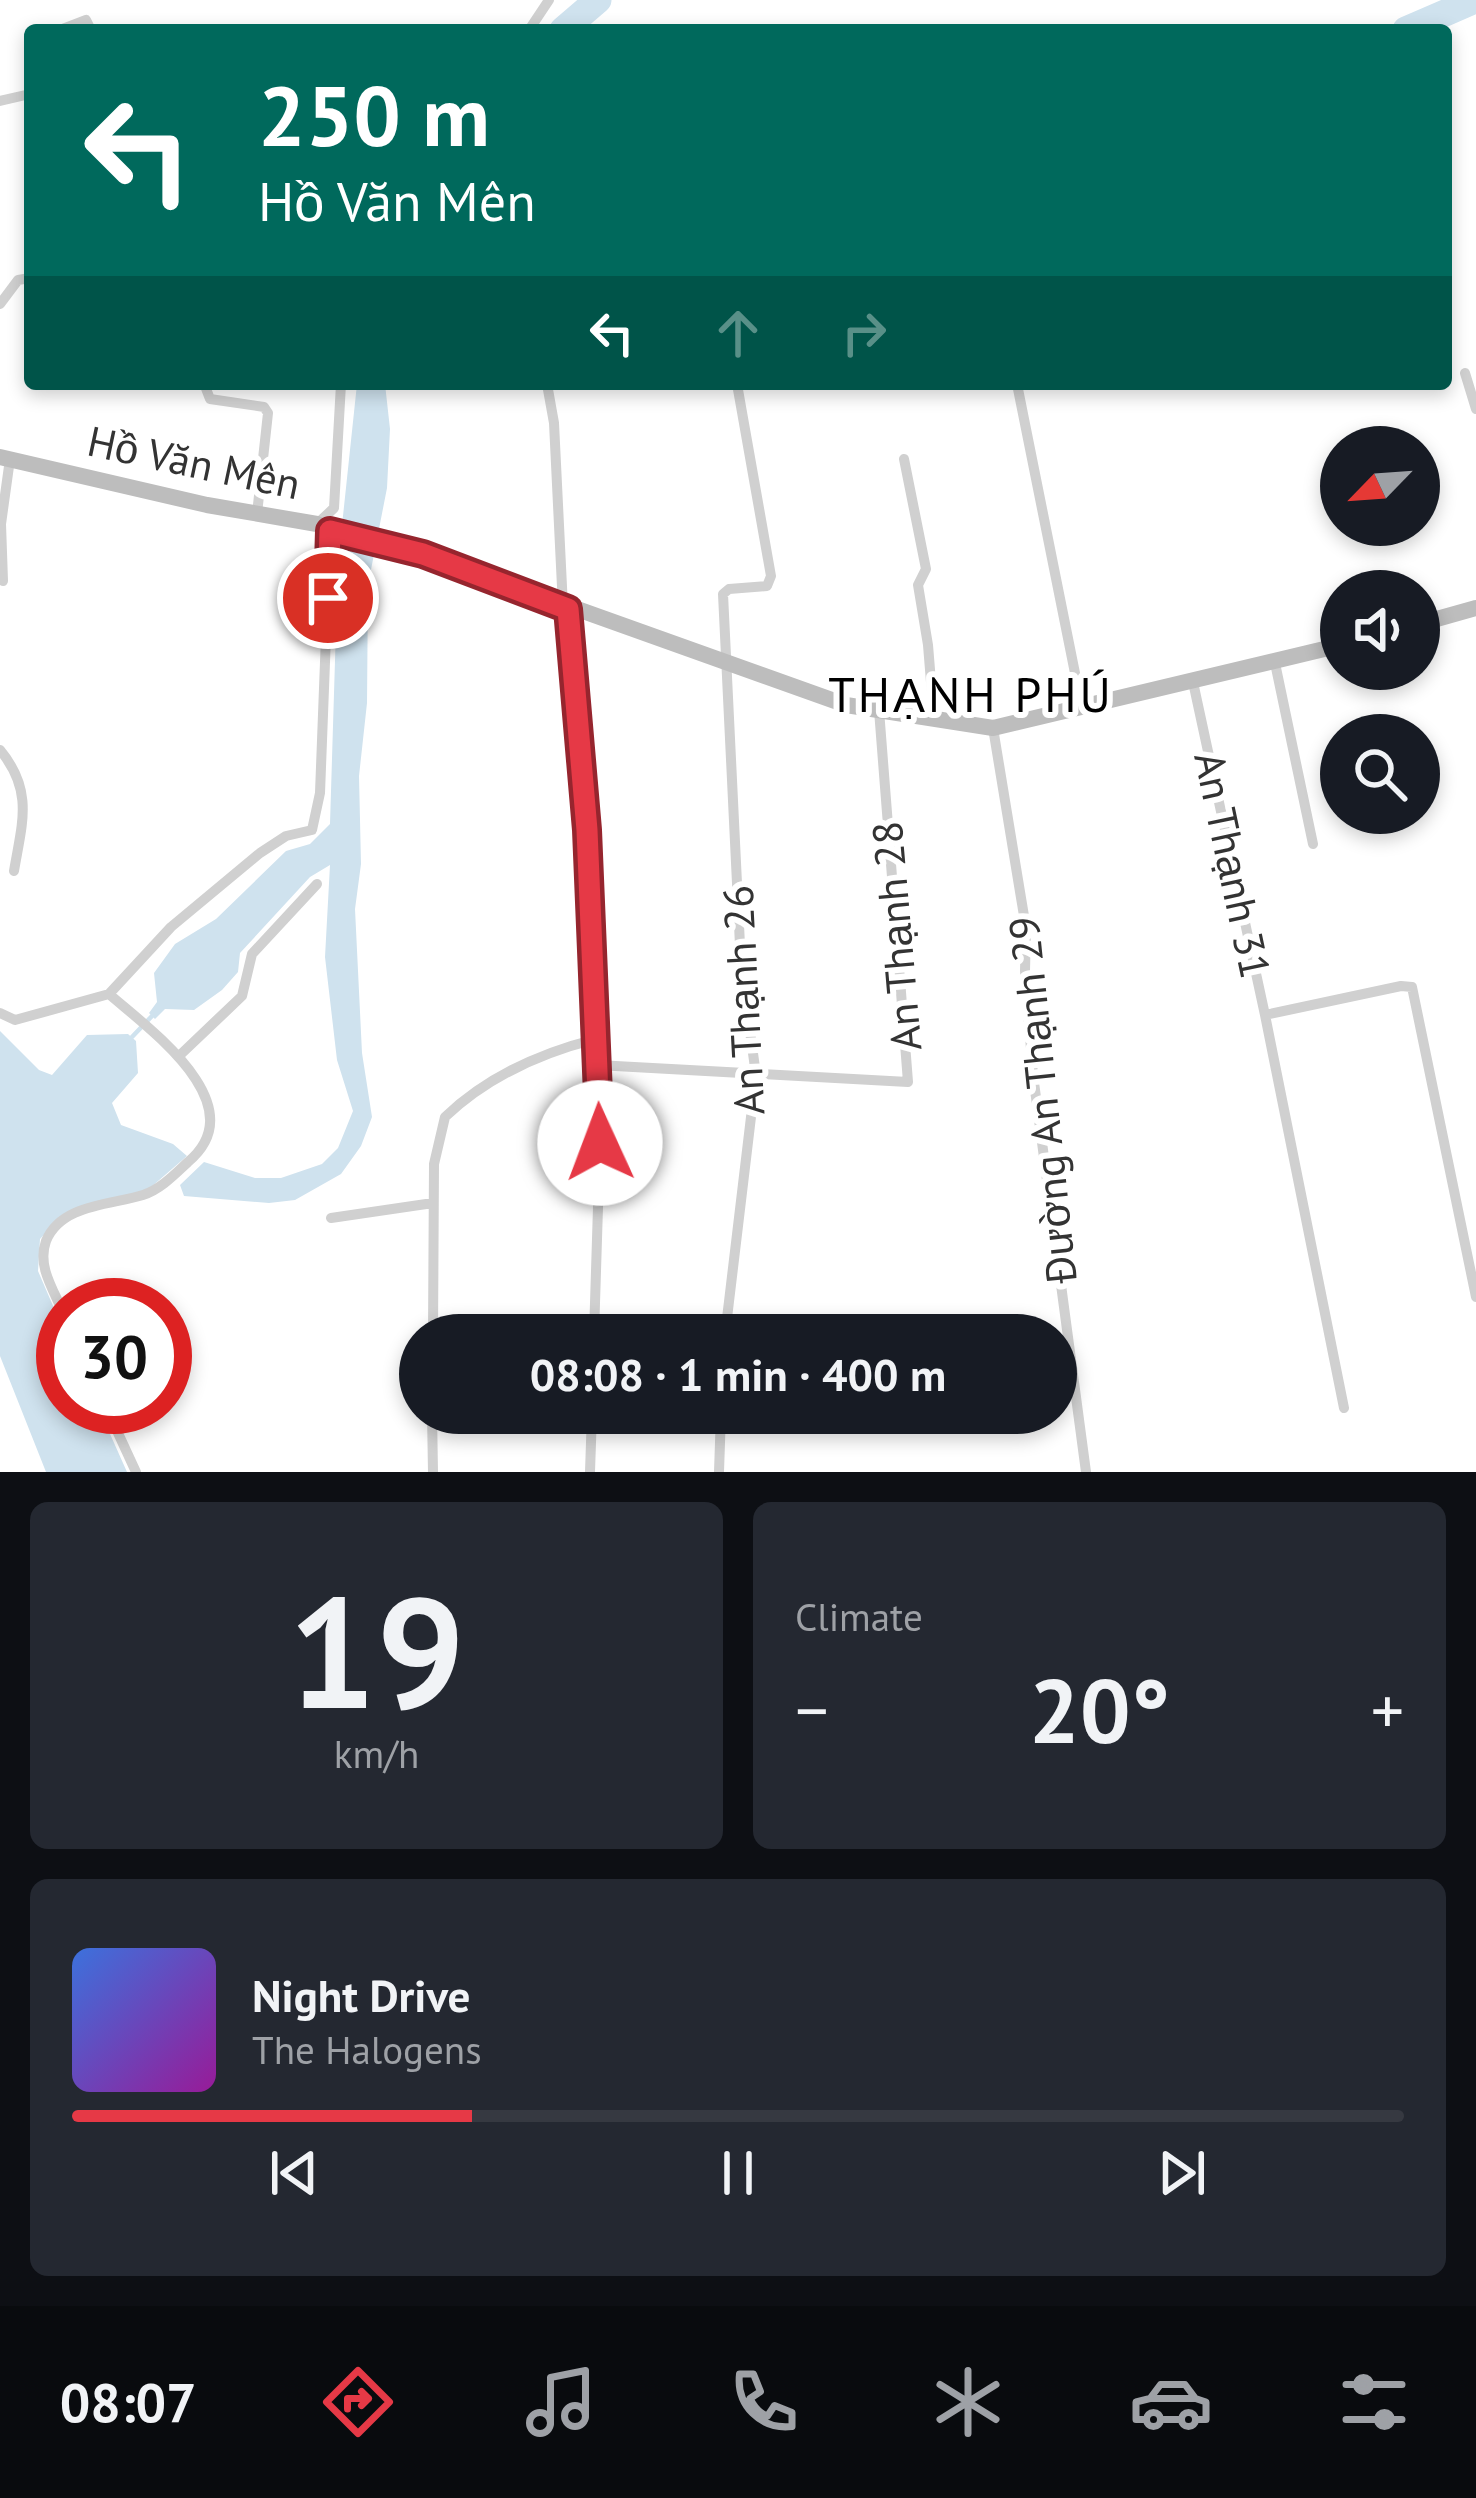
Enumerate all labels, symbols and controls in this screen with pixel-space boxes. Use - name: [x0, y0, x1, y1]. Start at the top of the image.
- text: 250 m: [258, 60, 490, 169]
- icon: left: [60, 72, 216, 228]
- text: Hồ Văn Mên: [258, 166, 536, 236]
- icon: left: [579, 300, 645, 366]
- icon: ahead: [705, 300, 771, 366]
- icon: right: [831, 300, 897, 366]
- street label: Hồ Văn Mên: [83, 413, 305, 511]
- north arrow: [1320, 426, 1440, 546]
- map controls: [1320, 426, 1440, 834]
- pin: [277, 547, 379, 649]
- icon: arrive: [295, 565, 361, 631]
- button: sound: [1320, 570, 1440, 690]
- district label: THẠNH PHÚ: [828, 663, 1114, 725]
- button: search: [1320, 714, 1440, 834]
- street label: An Thạnh 31: [1182, 747, 1284, 983]
- street label: An Thạnh 28: [859, 819, 933, 1053]
- street label: An Thạnh 26: [710, 884, 776, 1116]
- street label: Đường An Thạnh 29: [995, 914, 1089, 1287]
- position arrow: [537, 1080, 663, 1206]
- speed limit sign: 30: [36, 1278, 192, 1434]
- text: 08:08 · 1 min · 400 m: [530, 1345, 946, 1403]
- text: 19: [288, 1549, 465, 1751]
- text: Climate: [795, 1591, 923, 1642]
- text: 20°: [1029, 1651, 1170, 1768]
- text: −: [795, 1667, 828, 1752]
- text: +: [1371, 1667, 1404, 1752]
- text: km/h: [334, 1728, 419, 1779]
- text: Night Drive: [252, 1966, 470, 2024]
- text: The Halogens: [252, 2024, 482, 2075]
- icon: previous: [261, 2140, 327, 2206]
- icon: pause: [705, 2140, 771, 2206]
- icon: next: [1149, 2140, 1215, 2206]
- icon: directions: [316, 2360, 400, 2444]
- icon: music: [519, 2360, 603, 2444]
- icon: phone: [722, 2360, 806, 2444]
- icon: climate: [926, 2360, 1010, 2444]
- icon: car: [1129, 2360, 1213, 2444]
- icon: filters: [1332, 2360, 1416, 2444]
- text: 08:07: [60, 2367, 197, 2437]

